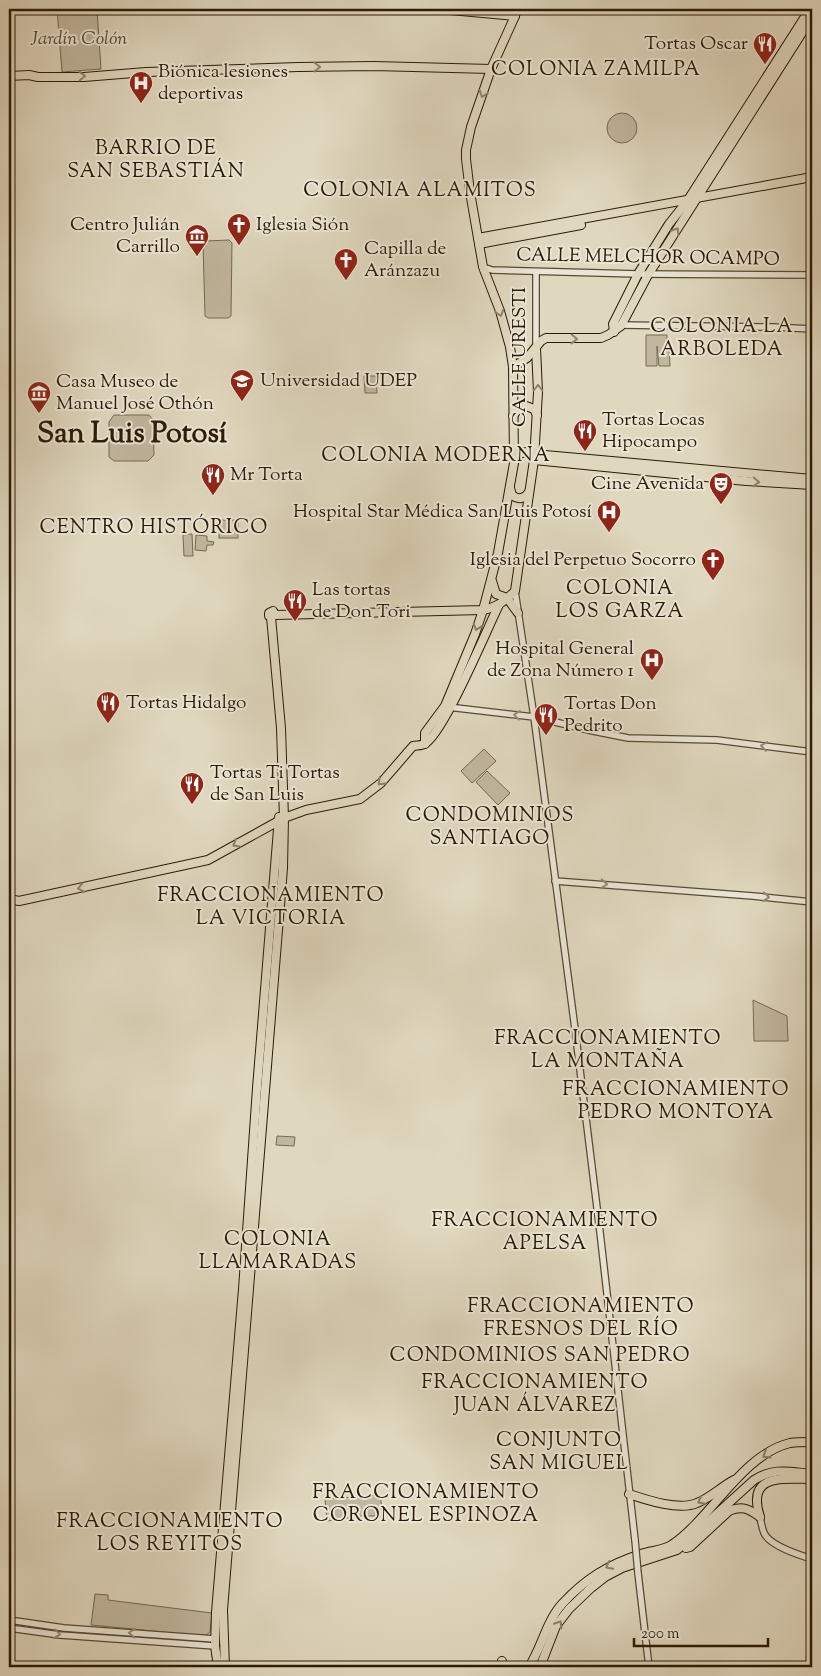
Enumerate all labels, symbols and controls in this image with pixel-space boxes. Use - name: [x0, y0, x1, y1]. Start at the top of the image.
- park label: Jardín Colón: [30, 26, 127, 53]
- place label: Tortas Oscar: [644, 31, 748, 58]
- restaurant icon: Tortas Oscar: [752, 31, 778, 65]
- district label: COLONIA ZAMILPA: [491, 56, 701, 85]
- place label: Biónica lesiones deportivas: [158, 59, 288, 108]
- one-way arrow: [313, 62, 321, 72]
- hospital icon: Biónica lesiones deportivas: [128, 70, 154, 104]
- one-way arrow: [78, 71, 86, 82]
- one-way arrow: [479, 89, 489, 97]
- district label: BARRIO DE SAN SEBASTIÁN: [67, 135, 245, 187]
- district label: COLONIA ALAMITOS: [303, 177, 537, 206]
- place label: Centro Julián Carrillo: [70, 212, 180, 261]
- church icon: Iglesia Sión: [226, 212, 252, 246]
- place label: Iglesia Sión: [256, 212, 349, 239]
- museum icon: Centro Julián Carrillo: [184, 223, 210, 257]
- one-way arrow: [669, 227, 679, 236]
- place label: Capilla de Aránzazu: [364, 236, 447, 285]
- street label: CALLE MELCHOR OCAMPO: [516, 242, 780, 274]
- church icon: Capilla de Aránzazu: [333, 247, 359, 281]
- street label: CALLE URESTI: [507, 287, 534, 427]
- one-way arrow: [495, 308, 505, 316]
- district label: COLONIA LA ARBOLEDA: [650, 313, 794, 365]
- one-way arrow: [570, 334, 578, 344]
- school or university icon: Universidad UDEP: [229, 368, 255, 402]
- place label: Universidad UDEP: [260, 368, 417, 395]
- place label: Casa Museo de Manuel José Othón: [56, 369, 214, 418]
- museum icon: Casa Museo de Manuel José Othón: [26, 380, 52, 414]
- one-way arrow: [533, 384, 543, 392]
- place label: Tortas Locas Hipocampo: [602, 407, 705, 456]
- district label: San Luis Potosí: [37, 414, 228, 456]
- restaurant icon: Tortas Locas Hipocampo: [572, 418, 598, 452]
- district label: COLONIA MODERNA: [321, 442, 551, 471]
- restaurant icon: Mr Torta: [200, 462, 226, 496]
- place label: Mr Torta: [230, 462, 303, 489]
- place label: Cine Avenida: [591, 471, 704, 498]
- theatre icon: Cine Avenida: [708, 471, 734, 505]
- one-way arrow: [753, 476, 761, 487]
- place label: Hospital Star Médica San Luis Potosí: [293, 499, 592, 526]
- hospital icon: Hospital Star Médica San Luis Potosí: [596, 499, 622, 533]
- district label: CENTRO HISTÓRICO: [40, 513, 268, 543]
- place label: Iglesia del Perpetuo Socorro: [470, 547, 696, 574]
- church icon: Iglesia del Perpetuo Socorro: [700, 547, 726, 581]
- district label: COLONIA LOS GARZA: [556, 575, 684, 627]
- place label: Las tortas de Don Tori: [312, 577, 411, 626]
- restaurant icon: Las tortas de Don Tori: [282, 588, 308, 622]
- one-way arrow: [473, 622, 483, 630]
- place label: Hospital General de Zona Número 1: [487, 636, 635, 685]
- hospital icon: Hospital General de Zona Número 1: [639, 647, 665, 681]
- restaurant icon: Tortas Hidalgo: [95, 690, 121, 724]
- place label: Tortas Hidalgo: [126, 690, 246, 717]
- place label: Tortas Don Pedrito: [564, 691, 657, 740]
- restaurant icon: Tortas Don Pedrito: [533, 702, 559, 736]
- one-way arrow: [512, 710, 520, 721]
- one-way arrow: [760, 741, 768, 751]
- place label: Tortas Ti Tortas de San Luis: [210, 760, 340, 809]
- restaurant icon: Tortas Ti Tortas de San Luis: [179, 771, 205, 805]
- one-way arrow: [377, 776, 386, 785]
- district label: CONDOMINIOS SANTIAGO: [406, 802, 574, 854]
- one-way arrow: [232, 838, 241, 848]
- one-way arrow: [600, 878, 608, 889]
- one-way arrow: [76, 882, 85, 893]
- district label: FRACCIONAMIENTO LA VICTORIA: [157, 882, 385, 934]
- one-way arrow: [762, 891, 770, 902]
- district label: FRACCIONAMIENTO LA MONTAÑA: [494, 1025, 722, 1077]
- district label: FRACCIONAMIENTO PEDRO MONTOYA: [562, 1076, 790, 1128]
- district label: FRACCIONAMIENTO APELSA: [431, 1207, 659, 1259]
- district label: COLONIA LLAMARADAS: [199, 1226, 357, 1278]
- district label: FRACCIONAMIENTO FRESNOS DEL RÍO: [467, 1293, 695, 1345]
- district label: CONDOMINIOS SAN PEDRO: [390, 1342, 691, 1371]
- district label: FRACCIONAMIENTO JUAN ÁLVAREZ: [421, 1369, 649, 1421]
- district label: CONJUNTO SAN MIGUEL: [489, 1427, 629, 1479]
- one-way arrow: [763, 1448, 772, 1458]
- district label: FRACCIONAMIENTO CORONEL ESPINOZA: [312, 1479, 540, 1531]
- one-way arrow: [697, 1495, 706, 1505]
- district label: FRACCIONAMIENTO LOS REYITOS: [56, 1508, 284, 1560]
- one-way arrow: [605, 1560, 614, 1570]
- scale bar: [634, 1616, 767, 1648]
- one-way arrow: [553, 1620, 562, 1629]
- text: 200 m: [641, 1624, 680, 1645]
- one-way arrow: [127, 1627, 135, 1638]
- one-way arrow: [53, 1628, 61, 1639]

